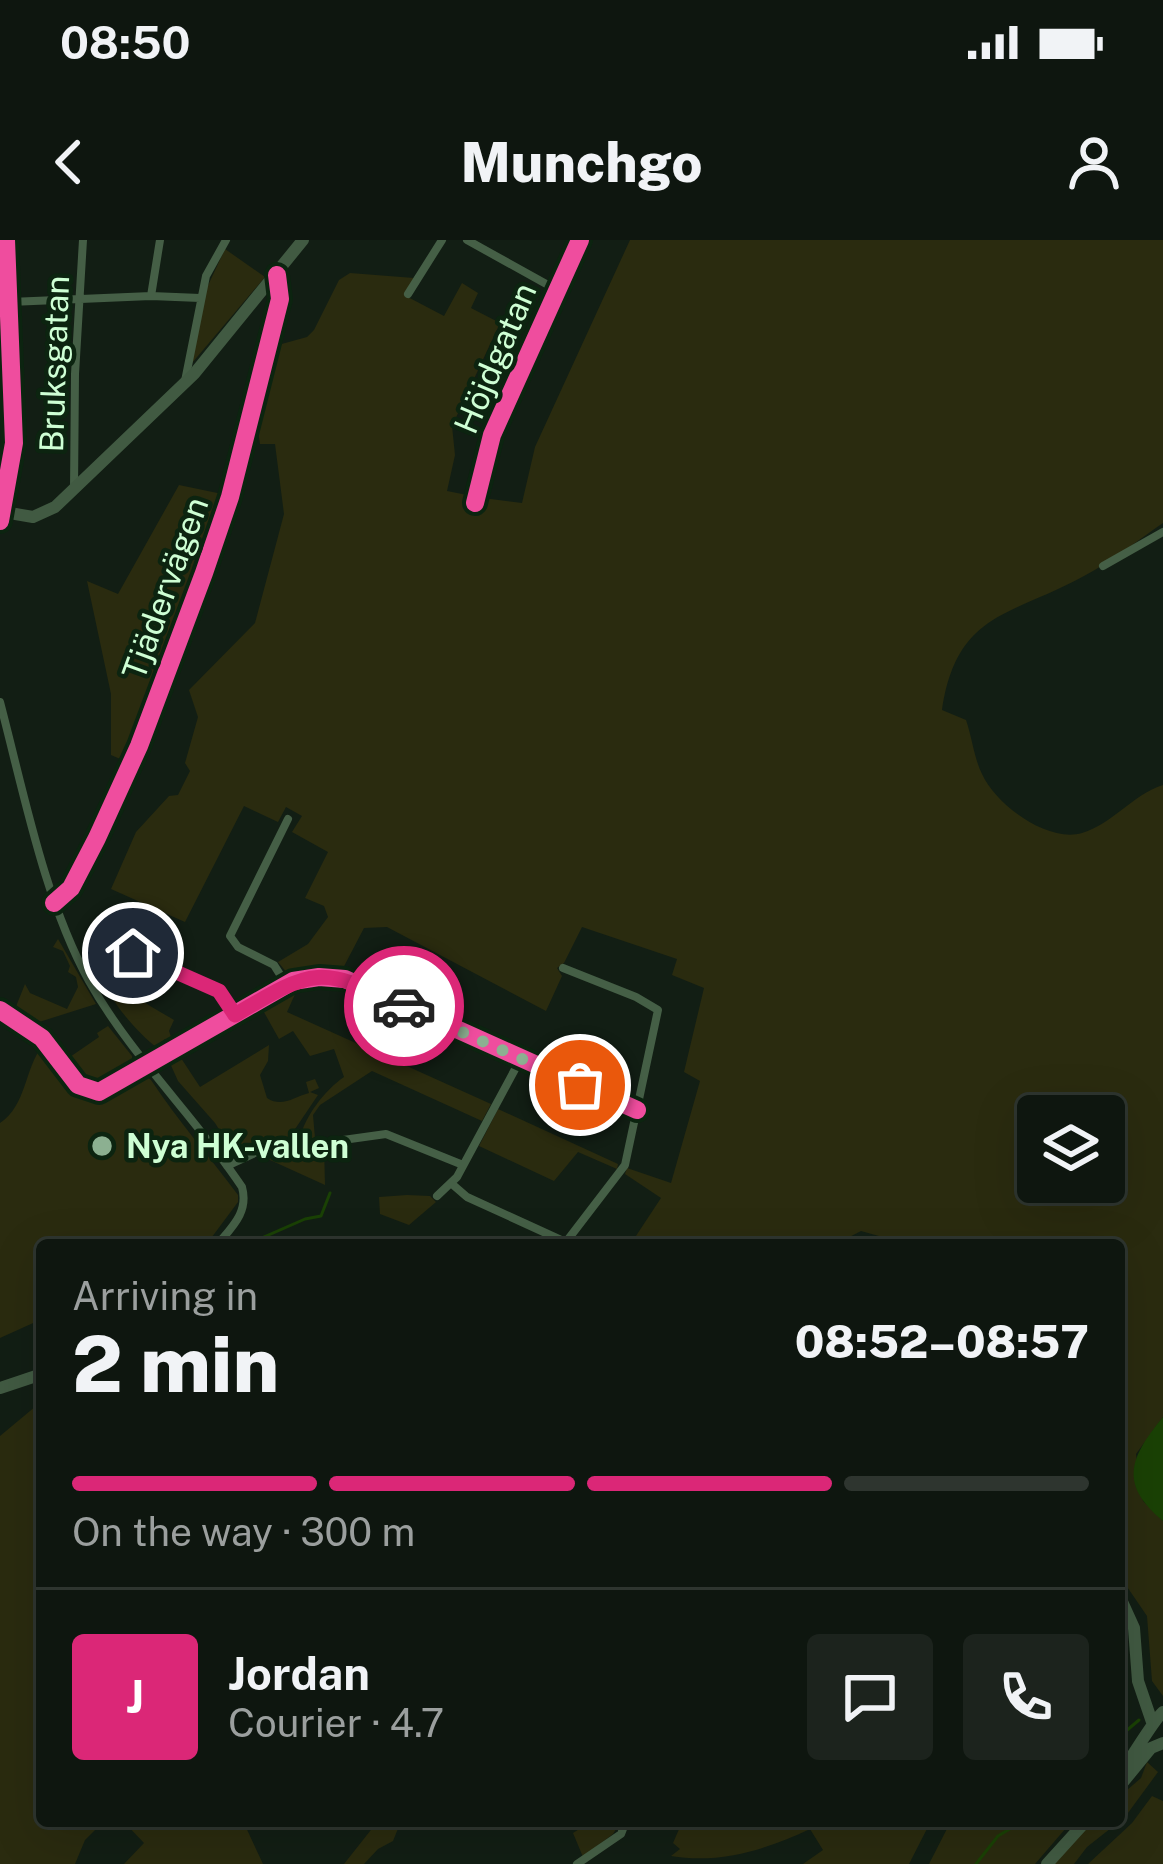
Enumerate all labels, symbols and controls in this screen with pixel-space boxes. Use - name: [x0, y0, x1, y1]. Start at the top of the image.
- text: 08:50: [60, 16, 191, 69]
- icon: back: [36, 129, 102, 195]
- icon: person: [1061, 129, 1127, 195]
- text: Munchgo: [460, 131, 703, 194]
- street label: Bruksgatan: [32, 275, 76, 453]
- street label: Höjdgatan: [446, 277, 544, 439]
- street label: Tjädervägen: [114, 492, 216, 684]
- pin: [82, 902, 184, 1004]
- icon: home: [100, 920, 166, 986]
- courier: [344, 946, 464, 1066]
- icon: car: [371, 973, 437, 1039]
- pin: [529, 1034, 631, 1136]
- icon: bag: [547, 1052, 613, 1118]
- map controls: [1017, 1095, 1125, 1203]
- button: layers: [1017, 1095, 1125, 1203]
- place label: Nya HK-vallen: [126, 1127, 349, 1165]
- marker: Nya HK-vallen: [89, 1133, 115, 1159]
- text: Arriving in: [72, 1273, 258, 1319]
- text: 08:52–08:57: [795, 1315, 1089, 1368]
- text: 2 min: [72, 1318, 279, 1410]
- text: On the way · 300 m: [72, 1509, 415, 1555]
- button: chat: [807, 1634, 933, 1760]
- button: phone: [963, 1634, 1089, 1760]
- text: Jordan: [228, 1647, 370, 1700]
- text: J: [126, 1670, 144, 1723]
- text: Courier · 4.7: [228, 1700, 444, 1746]

